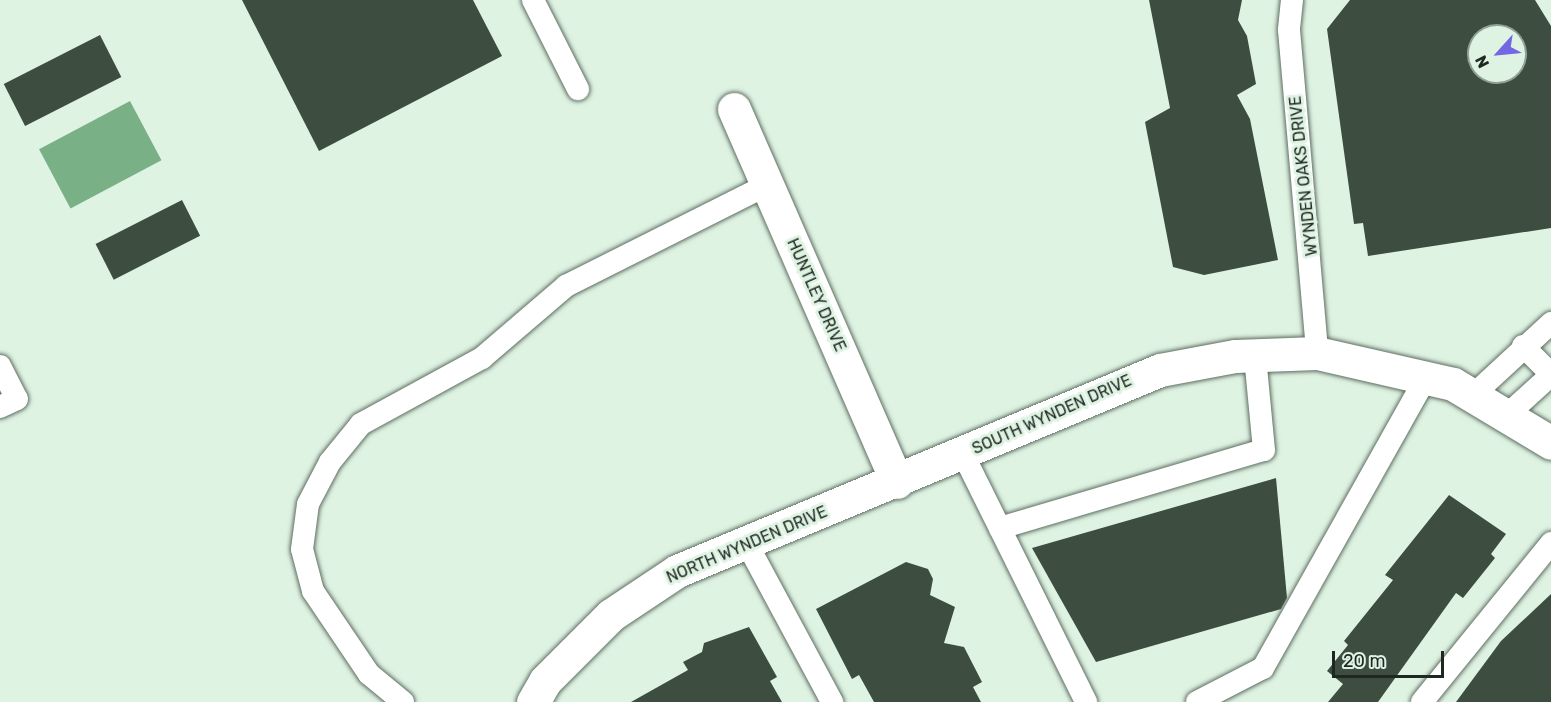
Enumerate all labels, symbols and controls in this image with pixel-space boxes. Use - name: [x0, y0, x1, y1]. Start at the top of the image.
- north arrow: [1467, 24, 1527, 84]
- text: N: [1471, 52, 1493, 71]
- street label: WYNDEN OAKS DRIVE: [1286, 95, 1322, 257]
- street label: HUNTLEY DRIVE: [782, 235, 850, 355]
- street label: SOUTH WYNDEN DRIVE: [969, 371, 1135, 459]
- street label: NORTH WYNDEN DRIVE: [664, 502, 830, 588]
- scale bar: [1335, 639, 1448, 677]
- text: 20 m: [1343, 650, 1385, 672]

